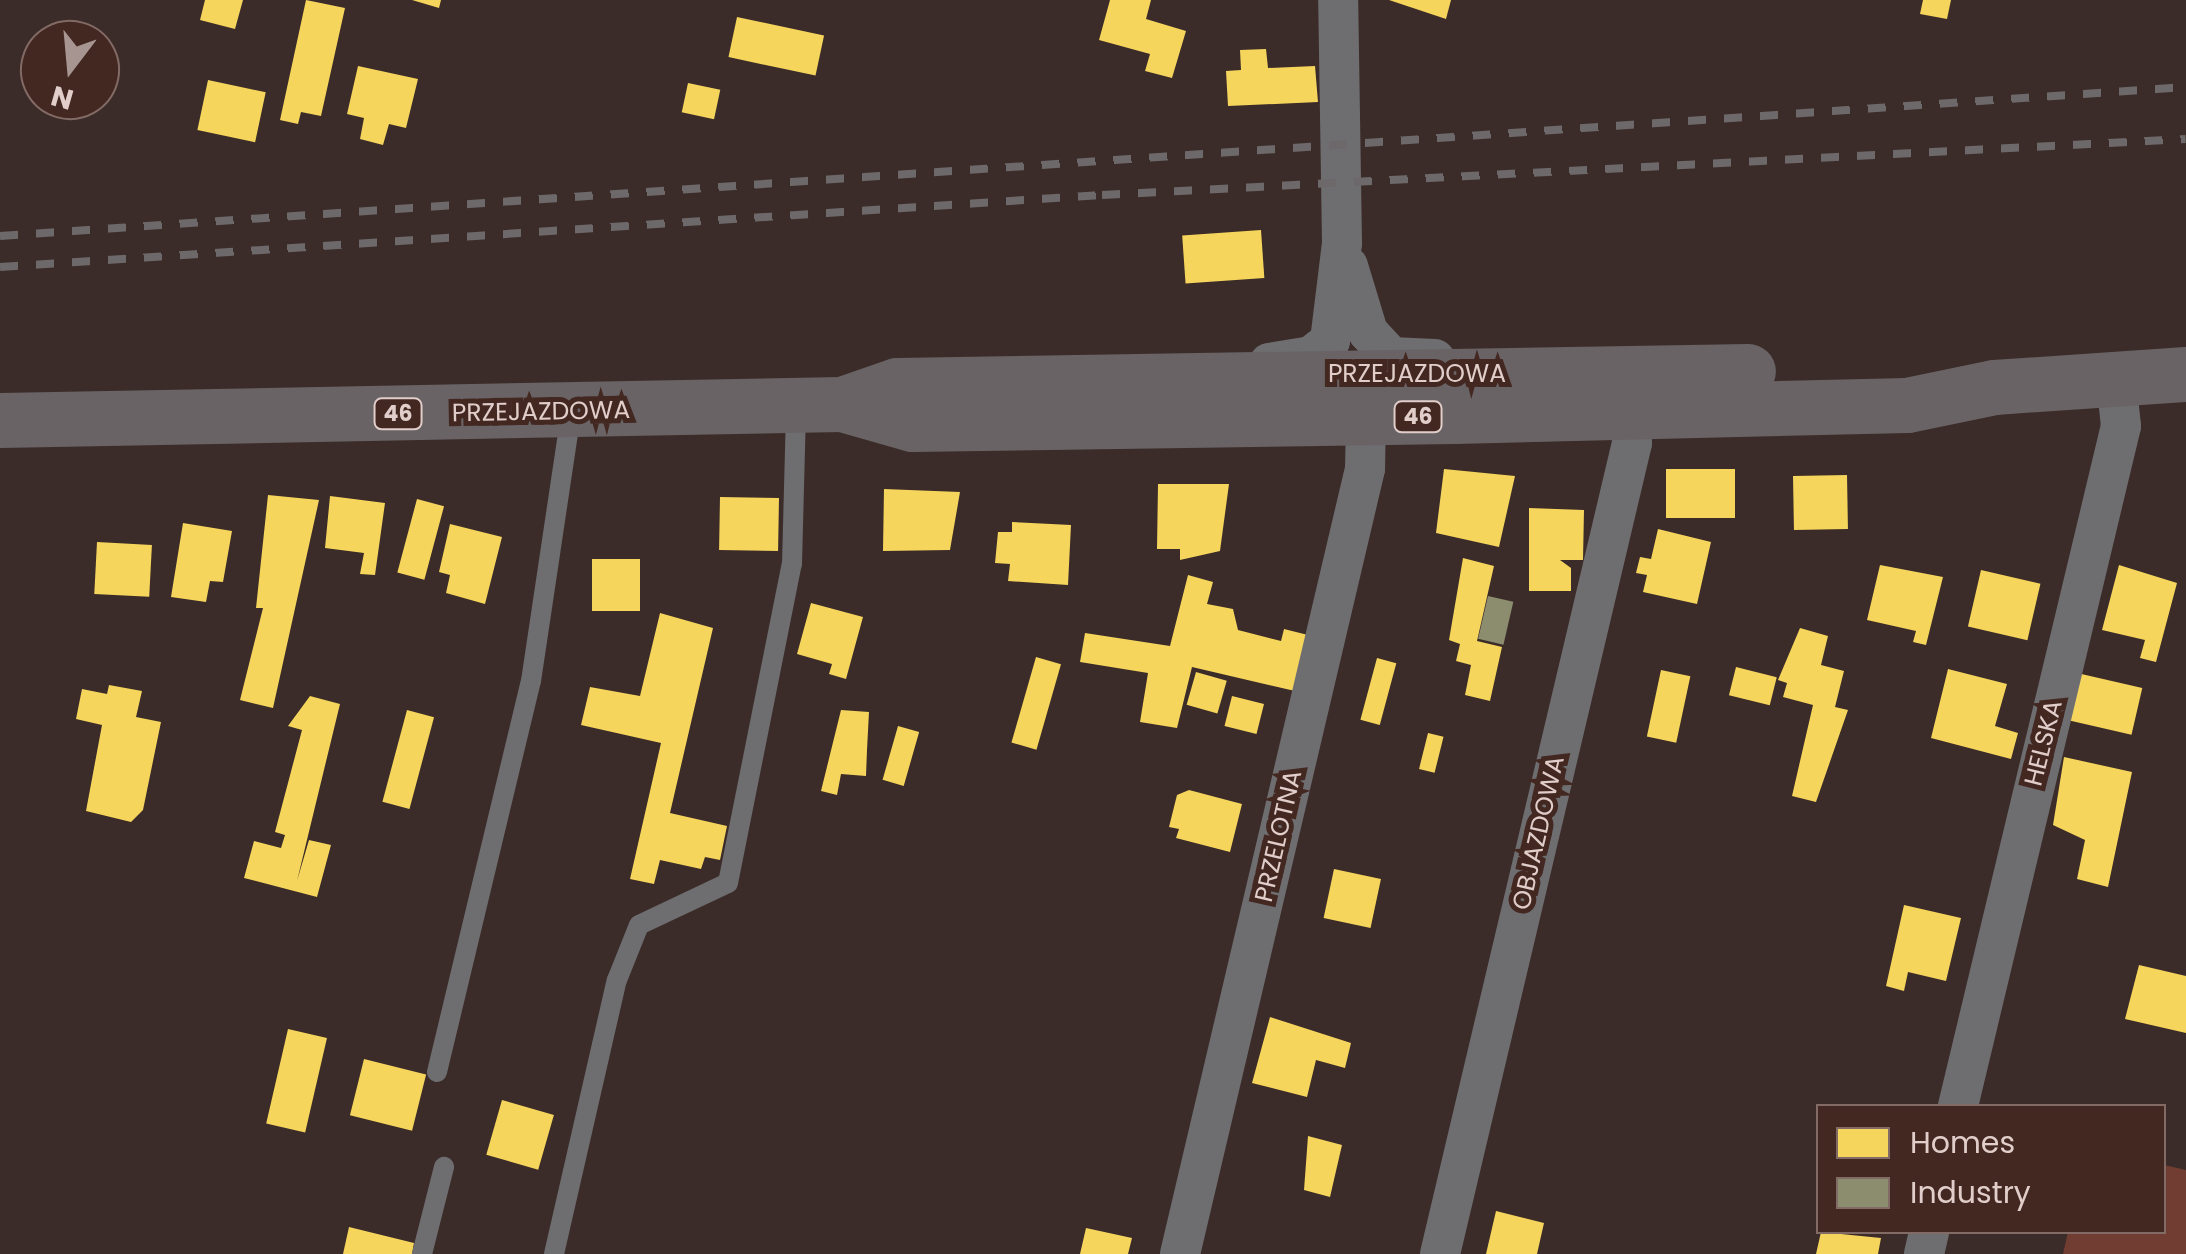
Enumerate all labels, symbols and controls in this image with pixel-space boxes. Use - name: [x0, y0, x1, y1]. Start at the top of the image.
- north arrow: [20, 20, 120, 120]
- text: N: [47, 76, 78, 119]
- street label: PRZEJAZDOWA: [1328, 359, 1506, 389]
- street label: PRZEJAZDOWA: [452, 395, 630, 429]
- road number: 46: [373, 397, 423, 431]
- road number: 46: [1393, 400, 1443, 434]
- street label: HELSKA: [2019, 697, 2069, 789]
- street label: OBJAZDOWA: [1507, 753, 1571, 913]
- street label: PRZELOTNA: [1249, 767, 1309, 905]
- legend: [1816, 1104, 2166, 1234]
- text: Homes: [1910, 1121, 2015, 1164]
- text: Industry: [1910, 1171, 2031, 1214]

